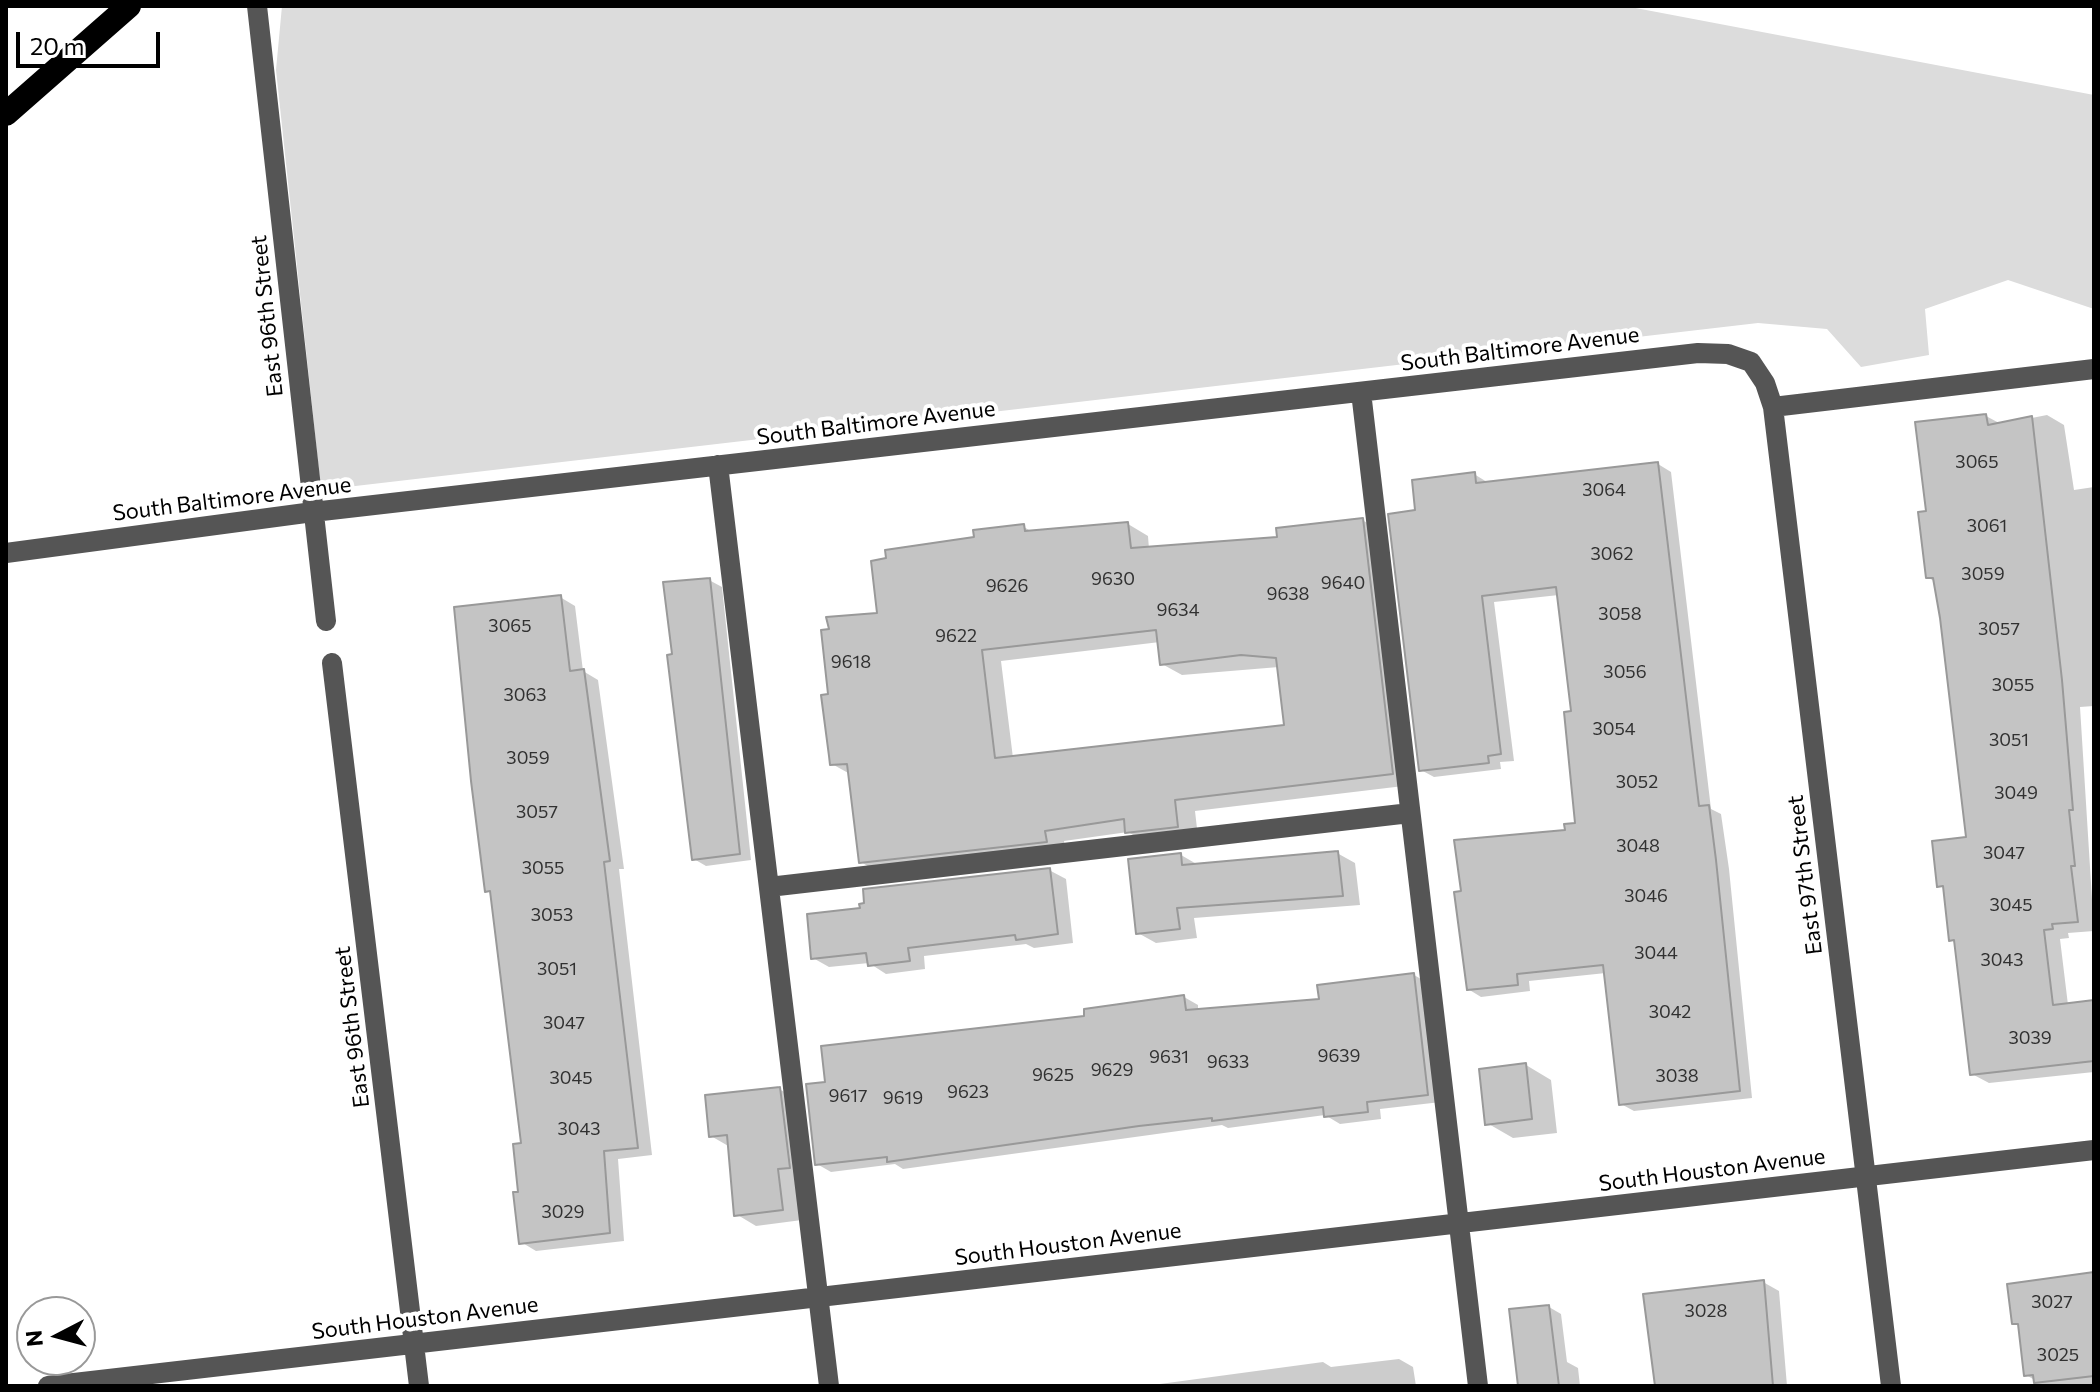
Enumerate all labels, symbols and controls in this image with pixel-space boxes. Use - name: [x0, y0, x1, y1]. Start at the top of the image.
- scale bar: [20, 16, 164, 66]
- text: 20 m: [30, 31, 84, 60]
- street label: East 96th Street: [245, 234, 289, 398]
- street label: South Baltimore Avenue: [1399, 321, 1641, 377]
- street label: South Baltimore Avenue: [755, 395, 997, 451]
- house number: 3065: [1955, 451, 1999, 473]
- street label: South Baltimore Avenue: [111, 471, 353, 527]
- house number: 3064: [1582, 479, 1626, 501]
- house number: 3061: [1967, 515, 2007, 537]
- house number: 3062: [1591, 543, 1633, 565]
- house number: 3059: [1961, 563, 2005, 585]
- house number: 9630: [1091, 568, 1135, 590]
- house number: 9640: [1321, 572, 1365, 594]
- house number: 9626: [986, 575, 1028, 597]
- house number: 9638: [1267, 583, 1309, 605]
- house number: 9634: [1157, 599, 1199, 621]
- house number: 3058: [1598, 603, 1642, 625]
- house number: 3065: [488, 615, 532, 637]
- house number: 3057: [1978, 618, 2020, 640]
- house number: 9622: [935, 625, 977, 647]
- house number: 9618: [831, 651, 871, 673]
- house number: 3056: [1603, 661, 1647, 683]
- house number: 3055: [1992, 674, 2034, 696]
- house number: 3063: [503, 684, 547, 706]
- house number: 3054: [1592, 718, 1636, 740]
- house number: 3051: [1989, 729, 2029, 751]
- house number: 3059: [506, 747, 550, 769]
- house number: 3052: [1616, 771, 1658, 793]
- house number: 3049: [1994, 782, 2038, 804]
- street label: East 97th Street: [1782, 794, 1828, 956]
- house number: 3057: [516, 801, 558, 823]
- house number: 3048: [1616, 835, 1660, 857]
- house number: 3047: [1983, 842, 2025, 864]
- house number: 3055: [522, 857, 564, 879]
- house number: 3046: [1624, 885, 1668, 907]
- house number: 3045: [1989, 894, 2033, 916]
- house number: 3053: [531, 904, 573, 926]
- house number: 3044: [1634, 942, 1678, 964]
- street label: East 96th Street: [329, 945, 375, 1109]
- house number: 3043: [1980, 949, 2024, 971]
- house number: 3051: [537, 958, 577, 980]
- house number: 3042: [1649, 1001, 1691, 1023]
- house number: 3047: [543, 1012, 585, 1034]
- house number: 3039: [2008, 1027, 2052, 1049]
- house number: 9639: [1318, 1045, 1360, 1067]
- house number: 9631: [1149, 1046, 1189, 1068]
- house number: 9633: [1207, 1051, 1249, 1073]
- house number: 9629: [1091, 1059, 1133, 1081]
- house number: 9625: [1032, 1064, 1074, 1086]
- house number: 3038: [1655, 1065, 1699, 1087]
- house number: 3045: [549, 1067, 593, 1089]
- house number: 9623: [947, 1081, 989, 1103]
- house number: 9617: [828, 1085, 868, 1107]
- house number: 9619: [883, 1087, 923, 1109]
- house number: 3043: [557, 1118, 601, 1140]
- street label: South Houston Avenue: [1597, 1143, 1827, 1197]
- house number: 3029: [542, 1201, 584, 1223]
- street label: South Houston Avenue: [953, 1217, 1183, 1271]
- street label: South Houston Avenue: [310, 1291, 540, 1345]
- house number: 3027: [2031, 1291, 2073, 1313]
- north arrow: [16, 1296, 96, 1376]
- house number: 3028: [1685, 1300, 1727, 1322]
- text: N: [19, 1329, 48, 1348]
- house number: 3025: [2037, 1344, 2079, 1366]

